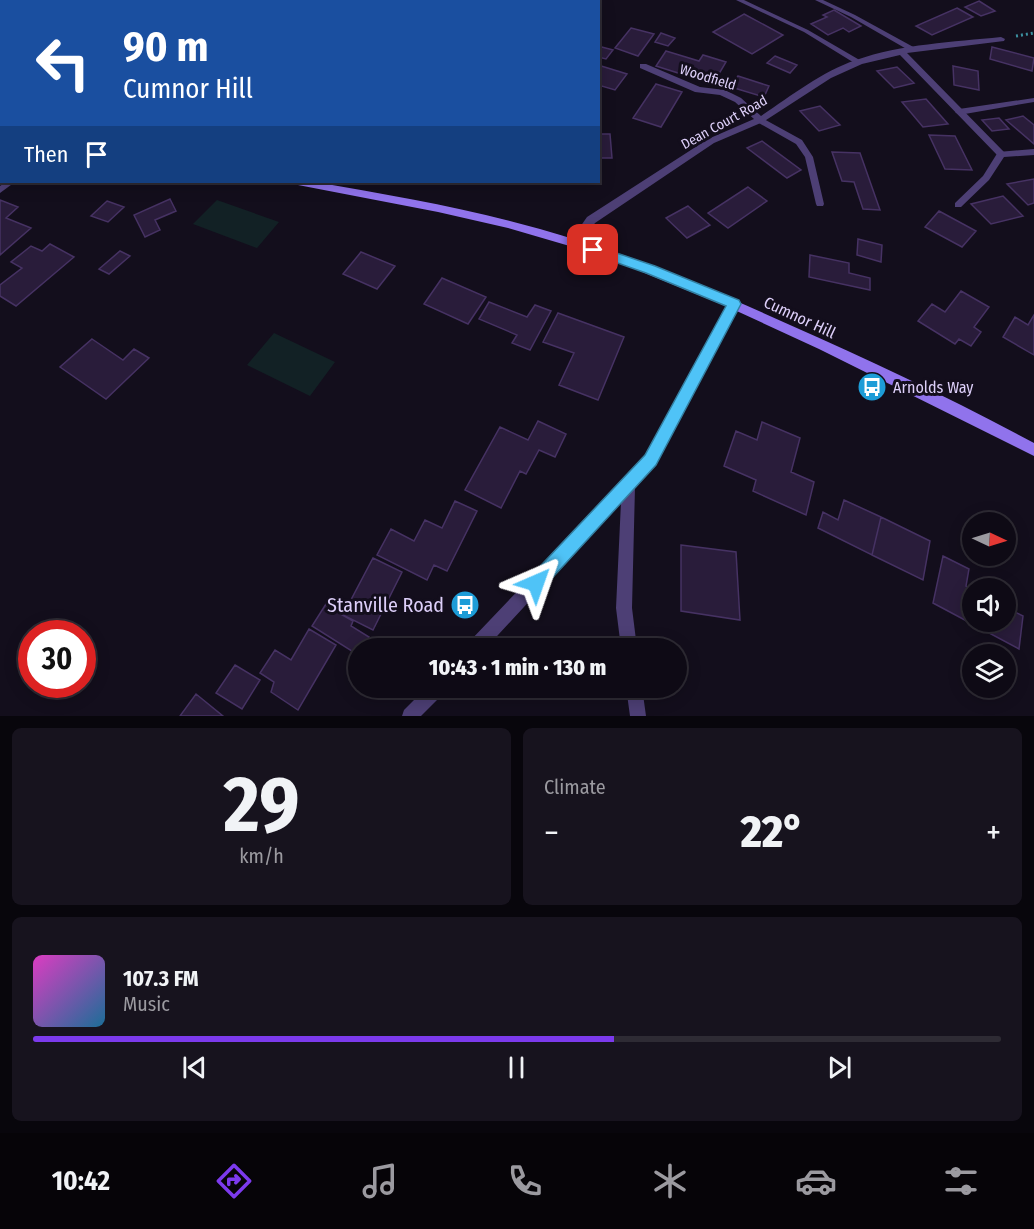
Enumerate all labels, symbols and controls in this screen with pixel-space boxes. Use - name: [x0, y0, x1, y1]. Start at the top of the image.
- text: 90 m: [123, 22, 208, 72]
- icon: left: [24, 24, 102, 102]
- street label: Woodfield: [678, 61, 738, 94]
- text: Cumnor Hill: [123, 73, 253, 105]
- street label: Dean Court Road: [678, 92, 770, 153]
- icon: arrive: [80, 138, 113, 171]
- text: Then: [24, 141, 68, 168]
- pin: [567, 224, 618, 275]
- icon: arrive: [576, 233, 609, 266]
- street label: Cumnor Hill: [761, 293, 839, 342]
- bus stop icon: Arnolds Way: [856, 371, 888, 403]
- place label: Arnolds Way: [893, 378, 974, 397]
- north arrow: [962, 512, 1016, 566]
- map controls: [962, 512, 1016, 698]
- position arrow: [504, 551, 568, 615]
- button: sound: [962, 578, 1016, 632]
- bus stop icon: Stanville Road: [449, 589, 481, 621]
- place label: Stanville Road: [327, 593, 444, 617]
- speed limit sign: 30: [18, 620, 96, 698]
- button: layers: [962, 644, 1016, 698]
- text: 10:43 · 1 min · 130 m: [429, 654, 606, 681]
- text: 29: [223, 758, 300, 852]
- text: Climate: [544, 775, 606, 799]
- text: 22°: [741, 805, 804, 859]
- text: −: [544, 813, 559, 853]
- text: +: [986, 813, 1001, 853]
- text: km/h: [239, 844, 284, 868]
- text: 107.3 FM: [123, 965, 199, 992]
- text: Music: [123, 992, 170, 1016]
- icon: previous: [178, 1051, 211, 1084]
- icon: pause: [500, 1051, 533, 1084]
- icon: next: [823, 1051, 856, 1084]
- icon: directions: [213, 1160, 255, 1202]
- icon: music: [359, 1160, 401, 1202]
- icon: phone: [504, 1160, 546, 1202]
- icon: climate: [649, 1160, 691, 1202]
- icon: car: [795, 1160, 837, 1202]
- icon: filters: [940, 1160, 982, 1202]
- text: 10:42: [52, 1165, 110, 1197]

